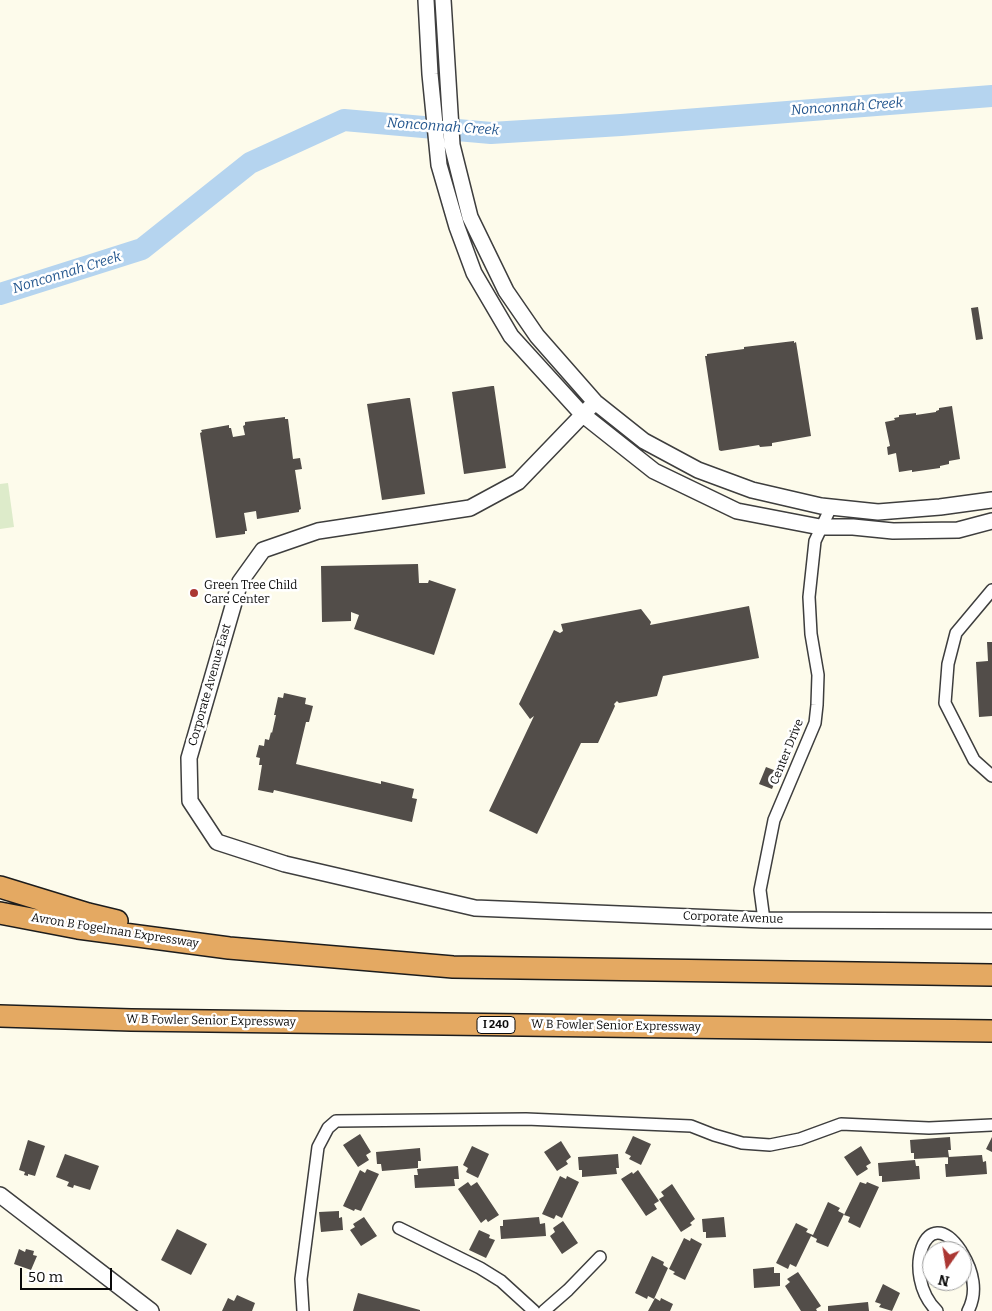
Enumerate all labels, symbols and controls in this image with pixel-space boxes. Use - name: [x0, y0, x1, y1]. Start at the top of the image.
- water label: Nonconnah Creek: [790, 95, 904, 119]
- water label: Nonconnah Creek: [386, 115, 500, 139]
- water label: Nonconnah Creek: [11, 249, 123, 297]
- place label: Green Tree Child Care Center: [204, 579, 297, 607]
- marker: Green Tree Child Care Center: [188, 587, 200, 599]
- street label: Corporate Avenue East: [186, 622, 234, 748]
- street label: Center Drive: [767, 717, 807, 787]
- street label: Corporate Avenue: [683, 909, 783, 927]
- street label: Avron B Fogelman Expressway: [30, 911, 200, 951]
- street label: W B Fowler Senior Expressway: [126, 1012, 296, 1030]
- road number: I 240: [477, 1016, 515, 1034]
- street label: W B Fowler Senior Expressway: [531, 1017, 701, 1035]
- north arrow: [922, 1241, 972, 1291]
- scale bar: [22, 1258, 115, 1290]
- text: 50 m: [28, 1268, 63, 1286]
- text: N: [937, 1271, 951, 1290]

